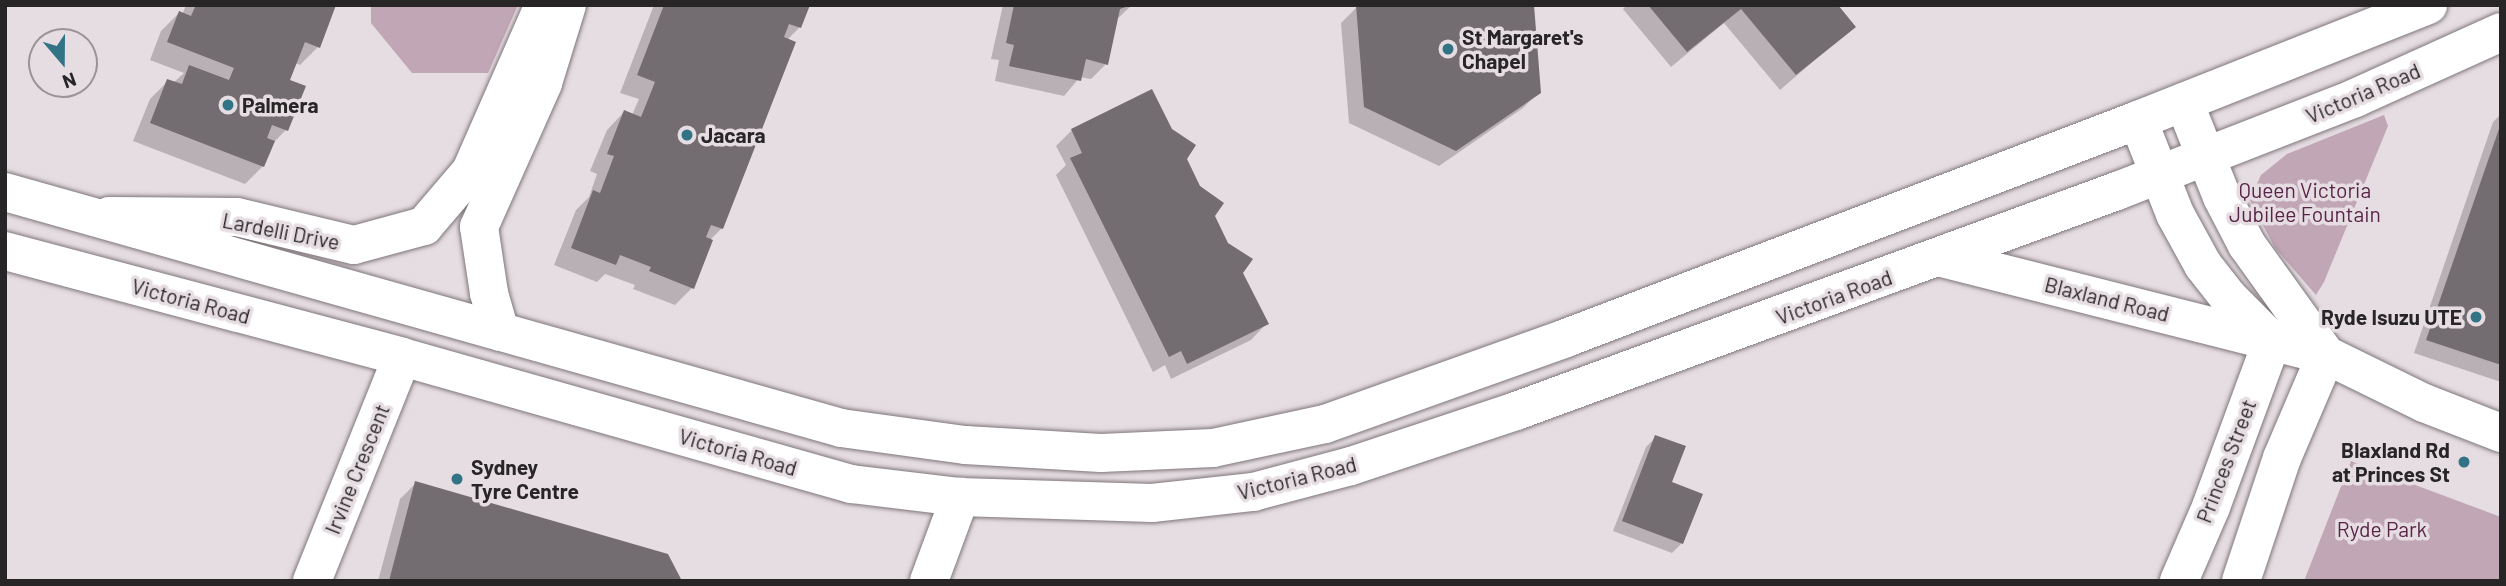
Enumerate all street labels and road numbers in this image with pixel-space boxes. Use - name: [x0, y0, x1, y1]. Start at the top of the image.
- street label: Victoria Road: [2302, 58, 2424, 128]
- street label: Lardelli Drive: [220, 207, 342, 255]
- street label: Victoria Road: [1772, 264, 1896, 330]
- street label: Blaxland Road: [2042, 271, 2172, 327]
- street label: Victoria Road: [129, 273, 253, 329]
- street label: Princes Street: [2191, 396, 2261, 526]
- street label: Irvine Crescent: [319, 400, 395, 538]
- street label: Victoria Road: [676, 423, 800, 481]
- street label: Victoria Road: [1235, 451, 1359, 505]

